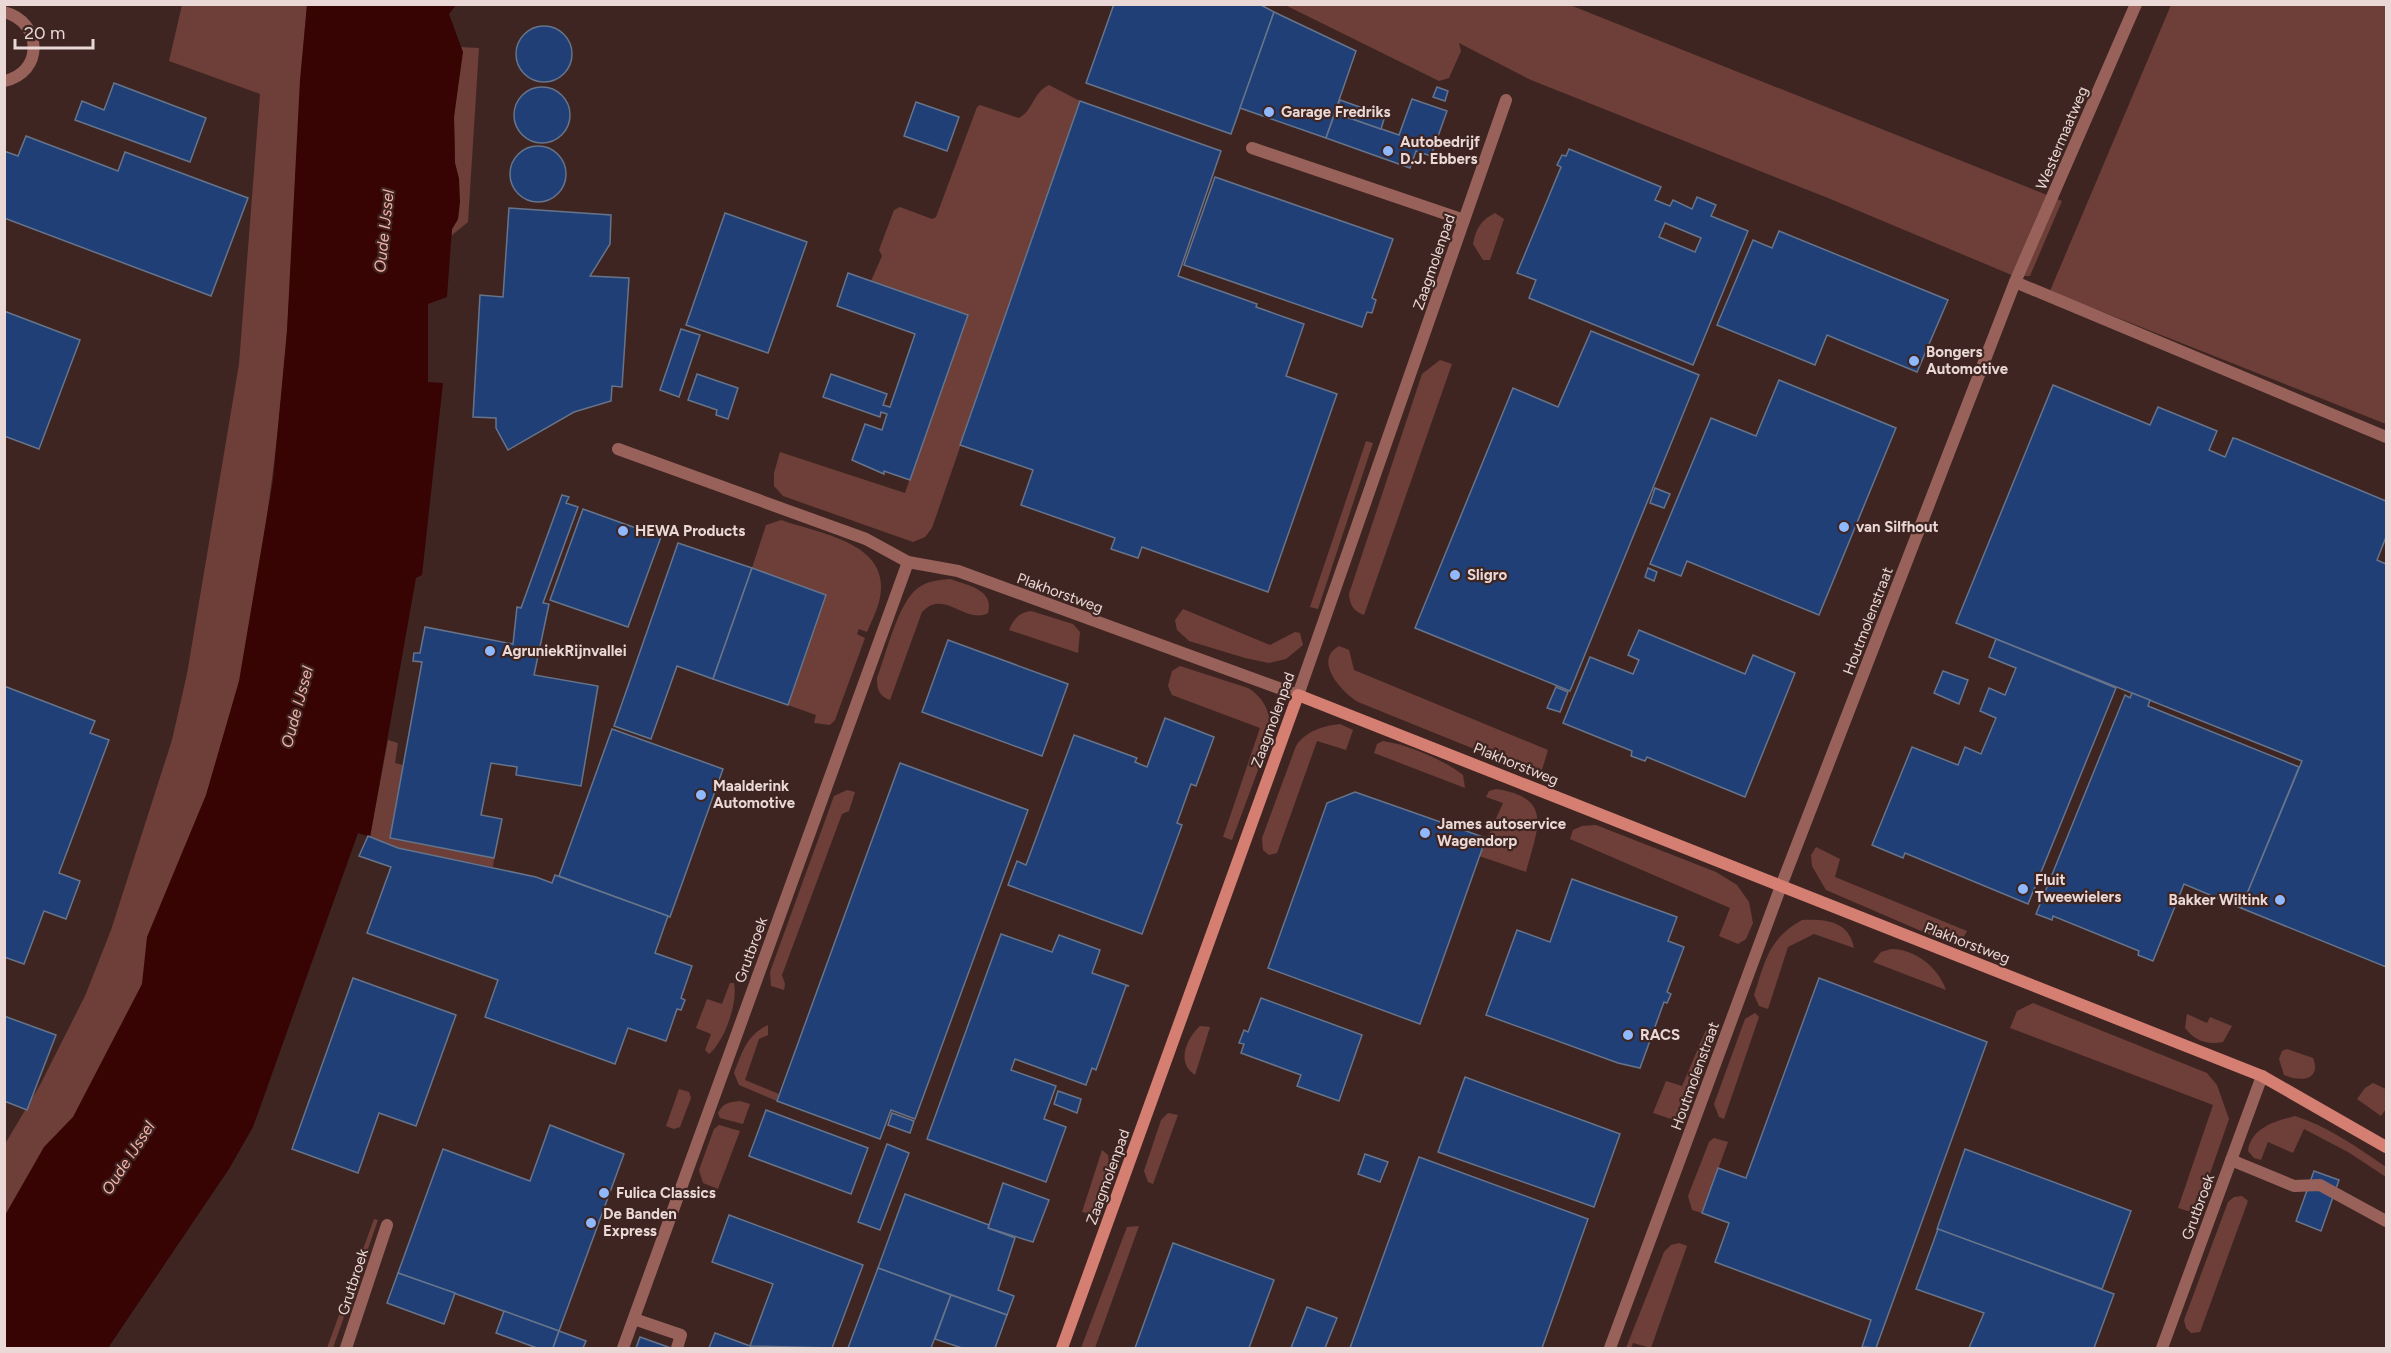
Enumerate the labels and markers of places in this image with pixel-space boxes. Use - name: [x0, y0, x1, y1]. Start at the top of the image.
- place label: Garage Fredriks: [1281, 103, 1390, 121]
- marker: Garage Fredriks: [1262, 105, 1276, 119]
- place label: Autobedrijf D.J. Ebbers: [1400, 133, 1480, 168]
- marker: Autobedrijf D.J. Ebbers: [1381, 144, 1395, 158]
- place label: Bongers Automotive: [1926, 343, 2009, 378]
- marker: Bongers Automotive: [1907, 354, 1921, 368]
- place label: van Silfhout: [1856, 518, 1939, 536]
- marker: van Silfhout: [1837, 520, 1851, 534]
- place label: HEWA Products: [635, 522, 745, 540]
- marker: HEWA Products: [616, 524, 630, 538]
- place label: Sligro: [1467, 566, 1507, 584]
- marker: Sligro: [1448, 568, 1462, 582]
- place label: AgruniekRijnvallei: [502, 642, 627, 660]
- marker: AgruniekRijnvallei: [483, 644, 497, 658]
- place label: Maalderink Automotive: [713, 777, 796, 812]
- marker: Maalderink Automotive: [694, 788, 708, 802]
- place label: James autoservice Wagendorp: [1437, 815, 1567, 850]
- marker: James autoservice Wagendorp: [1418, 826, 1432, 840]
- place label: Fluit Tweewielers: [2035, 871, 2121, 906]
- marker: Fluit Tweewielers: [2016, 882, 2030, 896]
- place label: Bakker Wiltink: [2169, 891, 2268, 909]
- marker: Bakker Wiltink: [2273, 893, 2287, 907]
- place label: RACS: [1640, 1026, 1680, 1044]
- marker: RACS: [1621, 1028, 1635, 1042]
- place label: Fulica Classics: [616, 1184, 716, 1202]
- marker: Fulica Classics: [597, 1186, 611, 1200]
- place label: De Banden Express: [603, 1205, 677, 1240]
- marker: De Banden Express: [584, 1216, 598, 1230]

